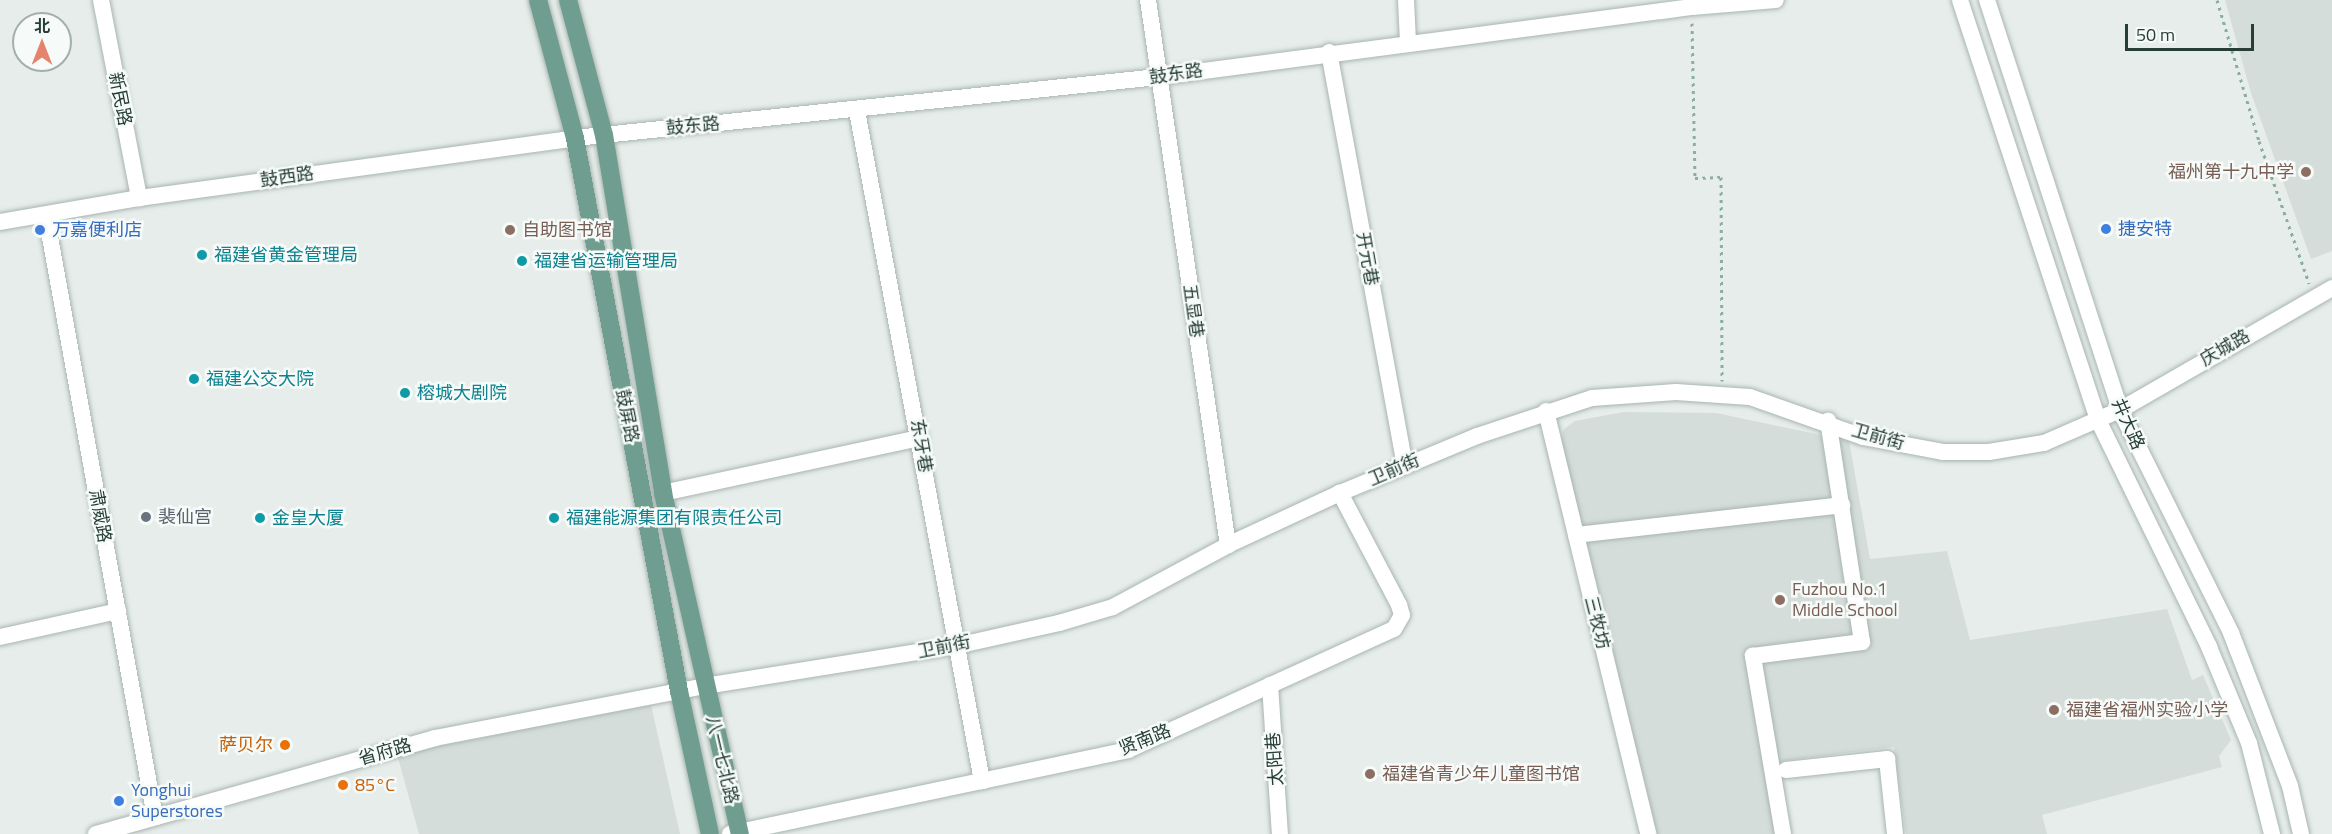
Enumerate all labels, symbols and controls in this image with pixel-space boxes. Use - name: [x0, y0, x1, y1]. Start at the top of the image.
- north arrow: [12, 12, 72, 72]
- scale bar: [2128, 12, 2257, 50]
- text: 北: [34, 14, 50, 38]
- text: 50 m: [2136, 21, 2175, 48]
- street label: 鼓东路: [1148, 60, 1204, 88]
- street label: 新民路: [104, 70, 136, 128]
- street label: 鼓东路: [665, 113, 721, 139]
- place label: 福州第十九中学: [2168, 161, 2294, 183]
- street label: 鼓西路: [259, 163, 315, 191]
- marker: 福州第十九中学: [2299, 165, 2313, 179]
- place label: 捷安特: [2118, 218, 2172, 240]
- place label: 万嘉便利店: [52, 219, 142, 241]
- place label: 自助图书馆: [522, 219, 612, 241]
- marker: 捷安特: [2099, 222, 2113, 236]
- marker: 万嘉便利店: [33, 223, 47, 237]
- marker: 自助图书馆: [503, 223, 517, 237]
- street label: 开元巷: [1352, 231, 1382, 287]
- place label: 福建省黄金管理局: [214, 244, 358, 266]
- marker: 福建省黄金管理局: [195, 248, 209, 262]
- place label: 福建省运输管理局: [534, 250, 678, 272]
- marker: 福建省运输管理局: [515, 254, 529, 268]
- street label: 五显巷: [1179, 283, 1207, 339]
- street label: 庆城路: [2196, 325, 2254, 371]
- place label: 福建公交大院: [206, 368, 314, 390]
- marker: 福建公交大院: [187, 372, 201, 386]
- place label: 榕城大剧院: [417, 382, 507, 404]
- marker: 榕城大剧院: [398, 386, 412, 400]
- street label: 鼓屏路: [611, 387, 643, 445]
- street label: 井大路: [2107, 395, 2149, 453]
- street label: 东牙巷: [906, 418, 936, 474]
- street label: 卫前街: [1849, 419, 1907, 455]
- street label: 卫前街: [1365, 450, 1423, 490]
- street label: 肃威路: [85, 488, 115, 544]
- place label: 裴仙宫: [158, 506, 212, 528]
- place label: 金皇大厦: [272, 507, 344, 529]
- place label: 福建能源集团有限责任公司: [566, 507, 782, 529]
- marker: 裴仙宫: [139, 510, 153, 524]
- marker: 金皇大厦: [253, 511, 267, 525]
- marker: 福建能源集团有限责任公司: [547, 511, 561, 525]
- place label: Fuzhou No.1 Middle School: [1792, 579, 1898, 622]
- marker: Fuzhou No.1 Middle School: [1773, 593, 1787, 607]
- street label: 三牧坊: [1580, 594, 1614, 652]
- street label: 卫前街: [915, 631, 973, 663]
- place label: 福建省福州实验小学: [2066, 699, 2228, 721]
- marker: 福建省福州实验小学: [2047, 703, 2061, 717]
- street label: 八一七北路: [701, 714, 743, 806]
- street label: 贤南路: [1116, 720, 1174, 760]
- street label: 太阳巷: [1262, 731, 1288, 787]
- place label: 萨贝尔: [219, 734, 273, 756]
- street label: 省府路: [356, 734, 414, 770]
- marker: 萨贝尔: [278, 738, 292, 752]
- place label: 福建省青少年儿童图书馆: [1382, 763, 1580, 785]
- marker: 福建省青少年儿童图书馆: [1363, 767, 1377, 781]
- place label: 85°C: [355, 774, 395, 796]
- marker: 85°C: [336, 778, 350, 792]
- place label: Yonghui Superstores: [131, 780, 223, 822]
- marker: Yonghui Superstores: [112, 794, 126, 808]

